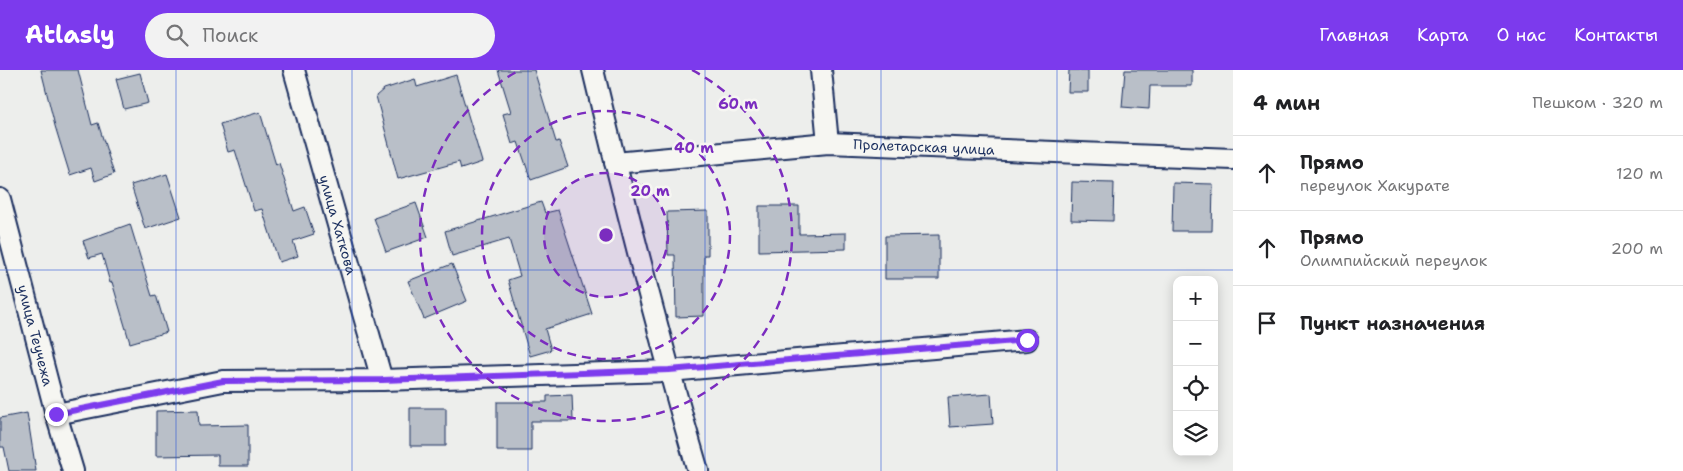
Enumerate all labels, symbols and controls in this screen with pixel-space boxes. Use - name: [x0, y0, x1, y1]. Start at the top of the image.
- search box: [145, 13, 495, 58]
- text: Atlasly: [25, 19, 115, 51]
- icon: search: [163, 21, 191, 49]
- text: Поиск: [203, 23, 258, 48]
- text: Главная: [1319, 23, 1389, 47]
- text: Карта: [1417, 23, 1469, 47]
- text: О нас: [1497, 23, 1546, 47]
- text: Контакты: [1574, 23, 1658, 47]
- text: 4 мин: [1253, 89, 1320, 117]
- text: Пешком · 320 m: [1532, 92, 1663, 113]
- text: 60 m: [718, 94, 758, 114]
- street label: Пролетарская улица: [853, 135, 995, 159]
- text: 40 m: [674, 138, 714, 158]
- text: Прямо: [1300, 150, 1364, 175]
- icon: ahead: [1253, 159, 1281, 187]
- text: 120 m: [1616, 163, 1663, 184]
- street label: улица Хаткова: [315, 173, 361, 277]
- text: переулок Хакурате: [1300, 175, 1450, 196]
- text: 20 m: [630, 181, 670, 201]
- text: Прямо: [1300, 225, 1364, 250]
- centre of rings: [597, 226, 615, 244]
- icon: ahead: [1253, 234, 1281, 262]
- text: 200 m: [1611, 238, 1663, 259]
- text: Олимпийский переулок: [1300, 250, 1487, 271]
- map controls: [1173, 276, 1218, 456]
- button: +: [1173, 276, 1218, 321]
- street label: улица Теучежа: [14, 283, 57, 388]
- icon: arrive: [1253, 309, 1281, 337]
- text: Пункт назначения: [1300, 311, 1485, 336]
- button: −: [1173, 321, 1218, 366]
- route start: [1016, 329, 1039, 352]
- button: locate: [1173, 366, 1218, 411]
- route end: [45, 403, 68, 426]
- button: layers: [1173, 411, 1218, 456]

